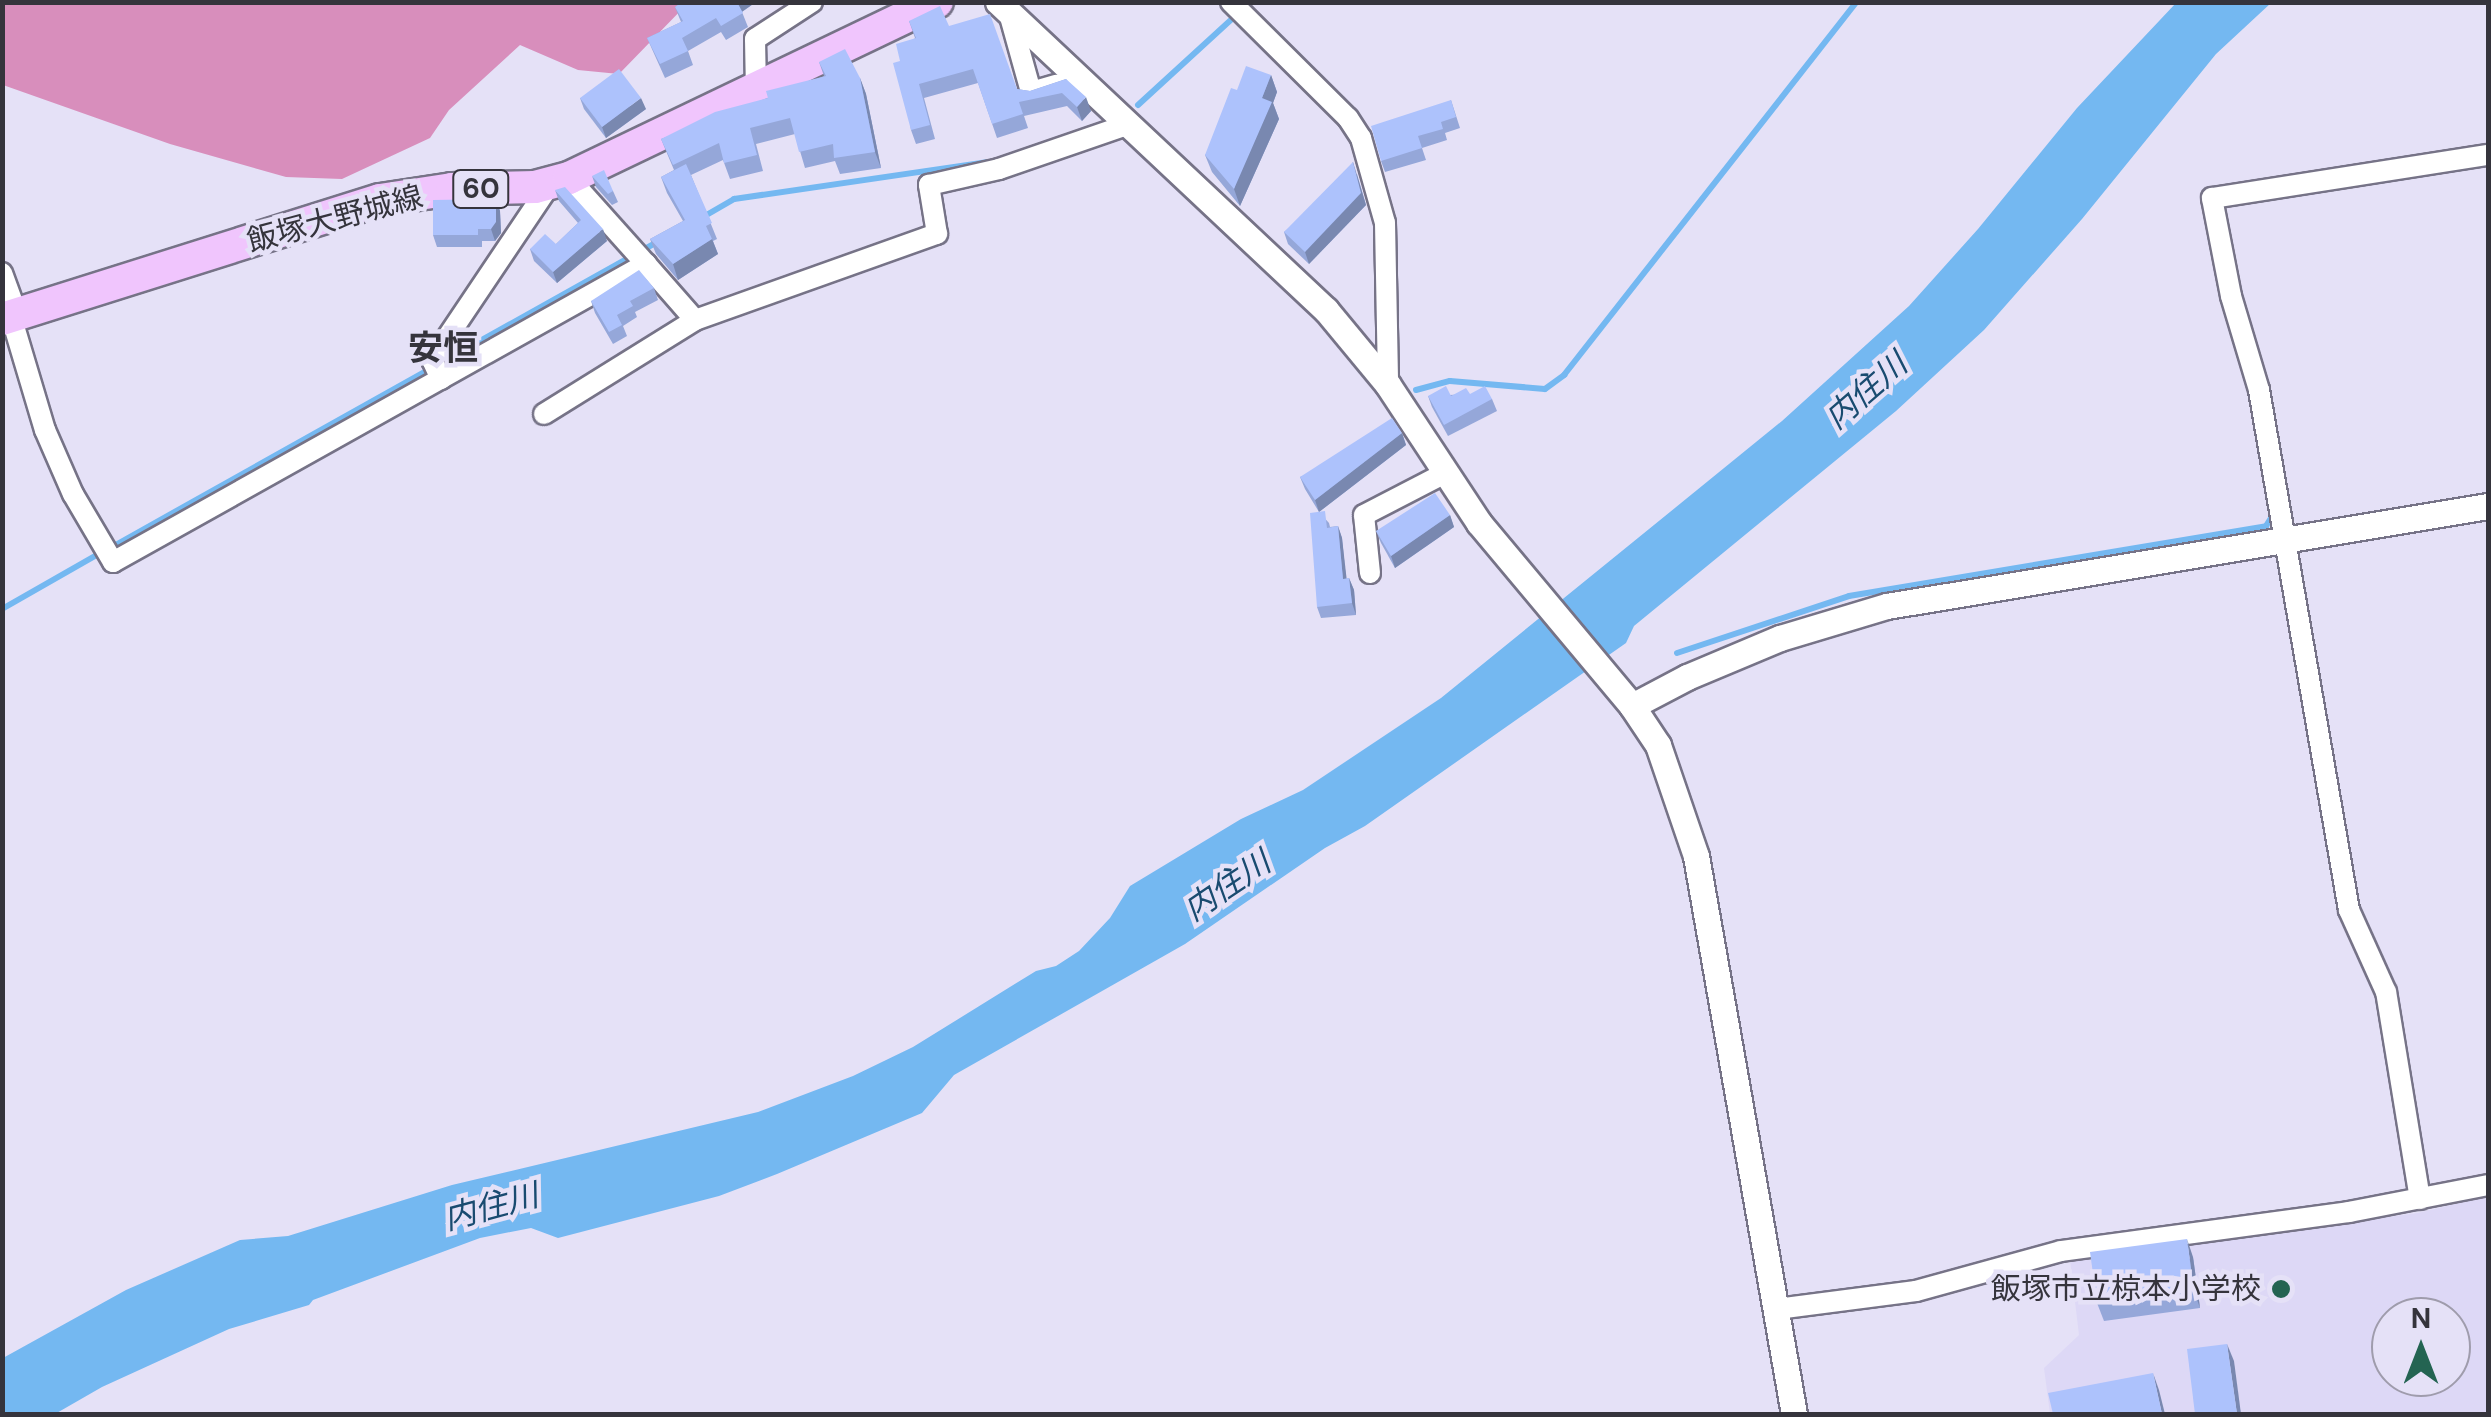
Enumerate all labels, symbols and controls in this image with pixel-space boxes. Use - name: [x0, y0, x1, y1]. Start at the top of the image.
- road number: 60: [451, 166, 511, 212]
- street label: 飯塚大野城線: [243, 178, 427, 260]
- district label: 安恒: [408, 327, 478, 369]
- water label: 内住川: [1817, 345, 1915, 437]
- water label: 内住川: [1176, 843, 1278, 929]
- water label: 内住川: [440, 1176, 542, 1238]
- place label: 飯塚市立椋本小学校: [1991, 1271, 2261, 1307]
- marker: 飯塚市立椋本小学校: [2270, 1278, 2292, 1300]
- north arrow: [2371, 1297, 2471, 1397]
- text: N: [2411, 1300, 2431, 1337]

